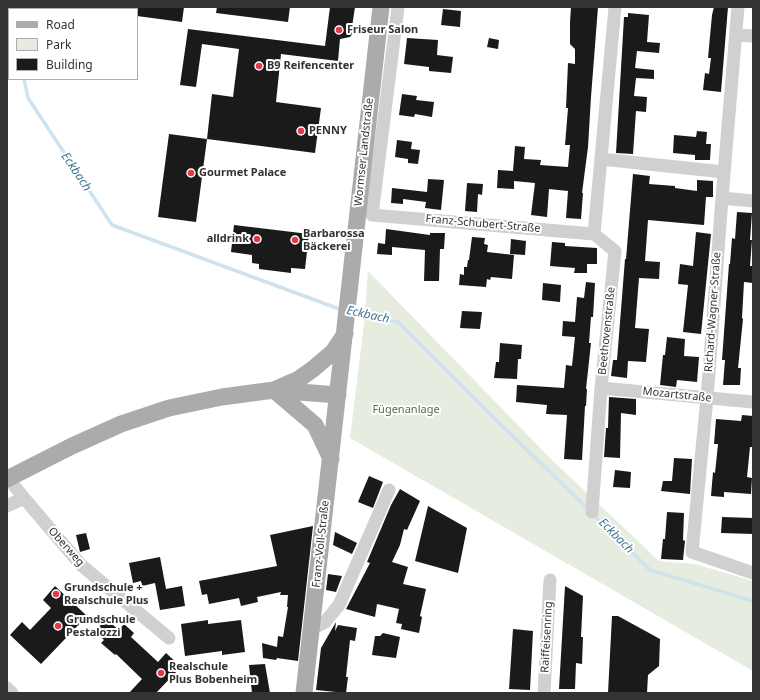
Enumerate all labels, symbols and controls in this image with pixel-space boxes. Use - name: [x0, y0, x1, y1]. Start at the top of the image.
- legend: [8, 8, 138, 80]
- text: Road: [46, 16, 75, 33]
- place label: Friseur Salon: [347, 23, 418, 37]
- marker: Friseur Salon: [334, 25, 344, 35]
- text: Park: [46, 36, 71, 53]
- text: Building: [46, 56, 93, 73]
- place label: B9 Reifencenter: [267, 59, 354, 73]
- marker: B9 Reifencenter: [254, 61, 264, 71]
- street label: Wormser Landstraße: [352, 97, 376, 207]
- place label: PENNY: [309, 124, 347, 138]
- marker: PENNY: [296, 126, 306, 136]
- water label: Eckbach: [58, 150, 94, 194]
- place label: Gourmet Palace: [199, 166, 286, 180]
- marker: Gourmet Palace: [186, 168, 196, 178]
- street label: Franz-Schubert-Straße: [425, 212, 541, 236]
- place label: Barbarossa Bäckerei: [303, 227, 365, 253]
- place label: alldrink: [207, 232, 249, 246]
- marker: alldrink: [252, 234, 262, 244]
- marker: Barbarossa Bäckerei: [290, 235, 300, 245]
- street label: Richard-Wagner-Straße: [702, 252, 724, 372]
- street label: Beethovenstraße: [596, 286, 618, 376]
- water label: Eckbach: [345, 303, 391, 327]
- street label: Mozartstraße: [642, 385, 712, 405]
- park label: Fügenanlage: [372, 403, 440, 417]
- street label: Franz-Voll-Straße: [310, 500, 332, 588]
- water label: Eckbach: [595, 515, 637, 557]
- street label: Oberweg: [45, 525, 87, 569]
- place label: Grundschule + Realschule Plus: [64, 581, 149, 607]
- marker: Grundschule + Realschule Plus: [51, 589, 61, 599]
- street label: Raiffeisenring: [539, 601, 555, 673]
- place label: Grundschule Pestalozzi: [66, 613, 135, 639]
- marker: Grundschule Pestalozzi: [53, 621, 63, 631]
- place label: Realschule Plus Bobenheim: [169, 660, 257, 686]
- marker: Realschule Plus Bobenheim: [156, 668, 166, 678]

